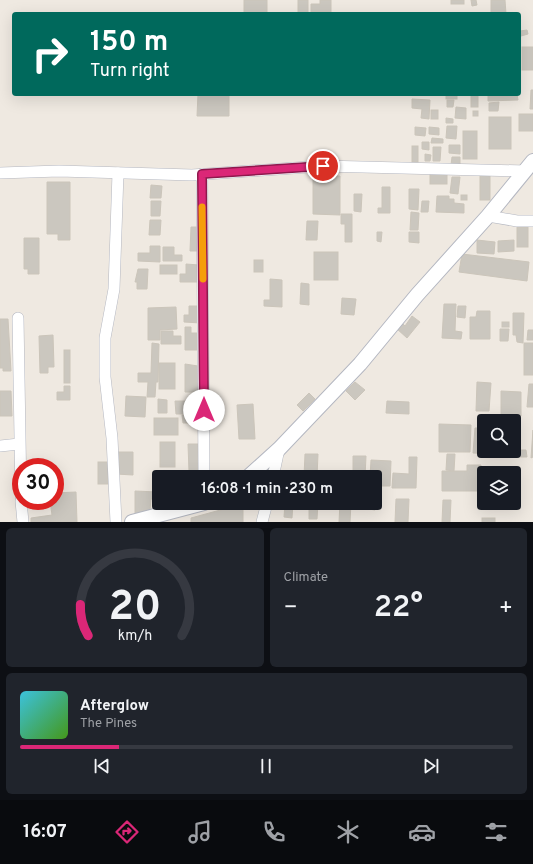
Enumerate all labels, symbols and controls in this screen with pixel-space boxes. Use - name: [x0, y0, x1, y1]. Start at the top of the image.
- text: 150 m: [90, 25, 168, 61]
- icon: right: [24, 28, 76, 80]
- text: Turn right: [90, 60, 170, 83]
- pin: [306, 149, 340, 183]
- icon: arrive: [312, 155, 334, 177]
- position arrow: [183, 389, 225, 431]
- map controls: [477, 414, 521, 510]
- button: search: [477, 414, 521, 458]
- speed limit sign: 30: [12, 458, 64, 510]
- button: layers: [477, 466, 521, 510]
- text: 16:08 · 1 min · 230 m: [201, 480, 333, 499]
- text: Climate: [284, 570, 328, 586]
- text: 20: [108, 581, 161, 634]
- text: 22°: [374, 590, 423, 627]
- text: −: [284, 595, 298, 622]
- text: +: [499, 595, 513, 622]
- text: km/h: [117, 626, 152, 644]
- text: Afterglow: [80, 697, 149, 716]
- text: The Pines: [80, 716, 137, 732]
- icon: previous: [91, 755, 113, 777]
- icon: pause: [255, 755, 277, 777]
- icon: next: [420, 755, 442, 777]
- icon: directions: [113, 818, 141, 846]
- icon: music: [186, 818, 214, 846]
- icon: phone: [260, 818, 288, 846]
- icon: climate: [334, 818, 362, 846]
- icon: car: [408, 818, 436, 846]
- icon: filters: [482, 818, 510, 846]
- text: 16:07: [23, 821, 67, 844]

